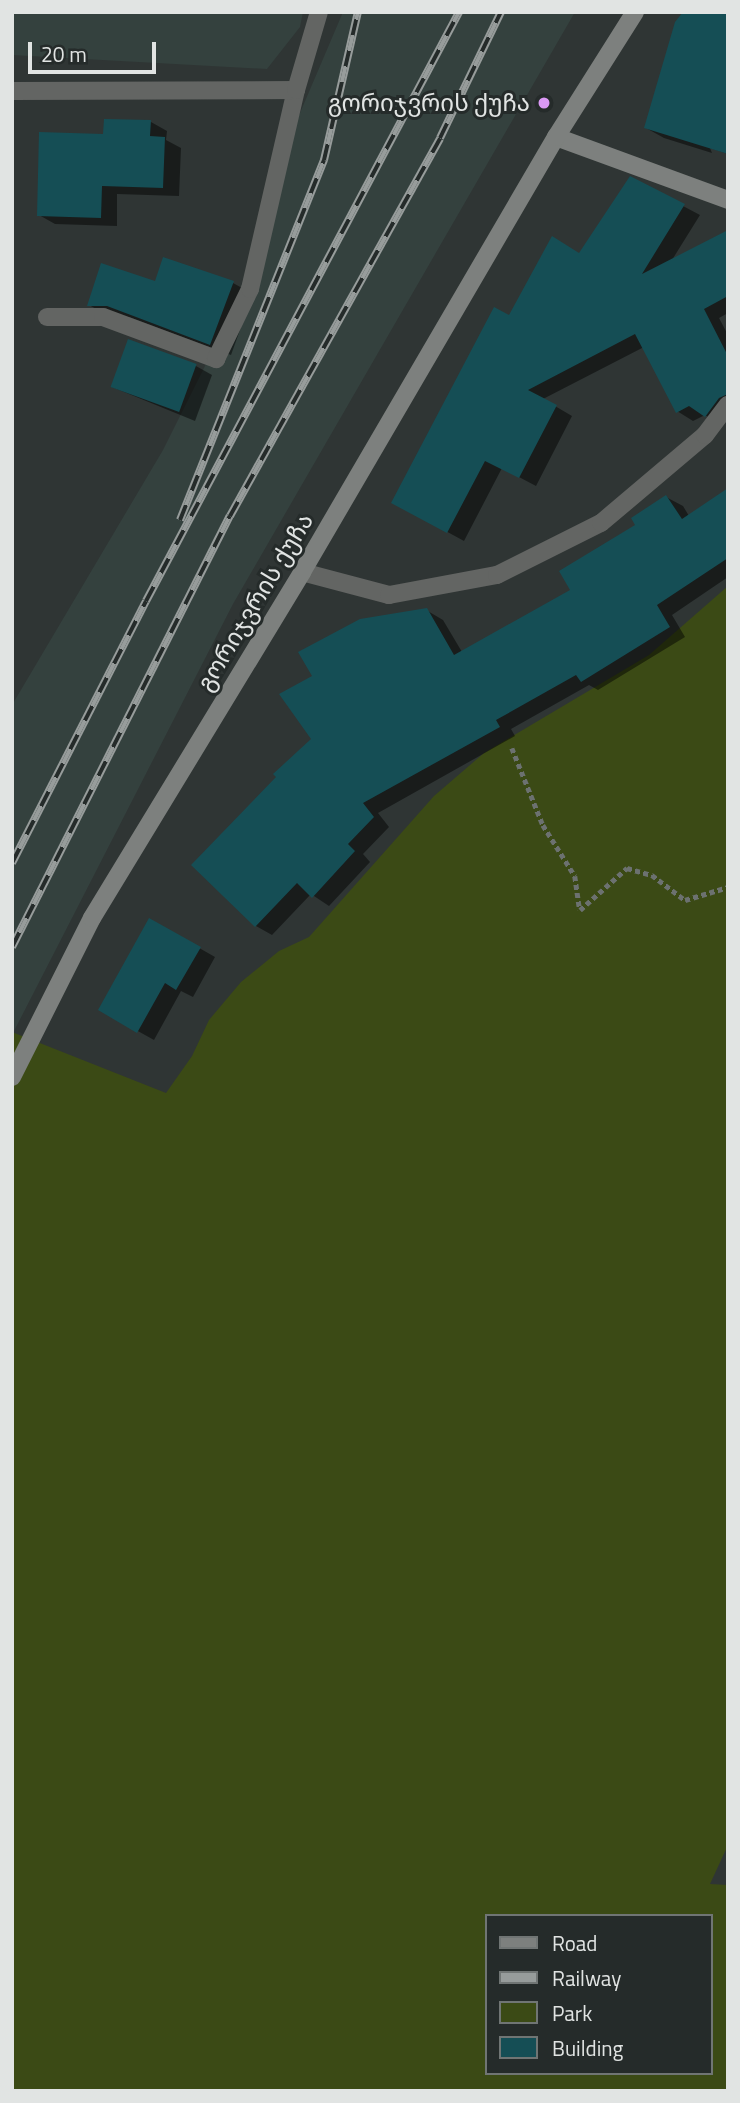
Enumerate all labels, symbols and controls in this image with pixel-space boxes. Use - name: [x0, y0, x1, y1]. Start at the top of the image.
- scale bar: [32, 28, 159, 72]
- text: 20 m: [41, 38, 87, 70]
- place label: გორიჯვრის ქუჩა: [328, 89, 530, 117]
- marker: გორიჯვრის ქუჩა: [536, 95, 552, 111]
- street label: გორიჯვრის ქუჩა: [191, 508, 319, 696]
- legend: [484, 1914, 712, 2075]
- text: Road: [552, 1927, 597, 1959]
- text: Railway: [552, 1962, 621, 1994]
- text: Park: [552, 1997, 592, 2029]
- text: Building: [552, 2032, 623, 2064]

